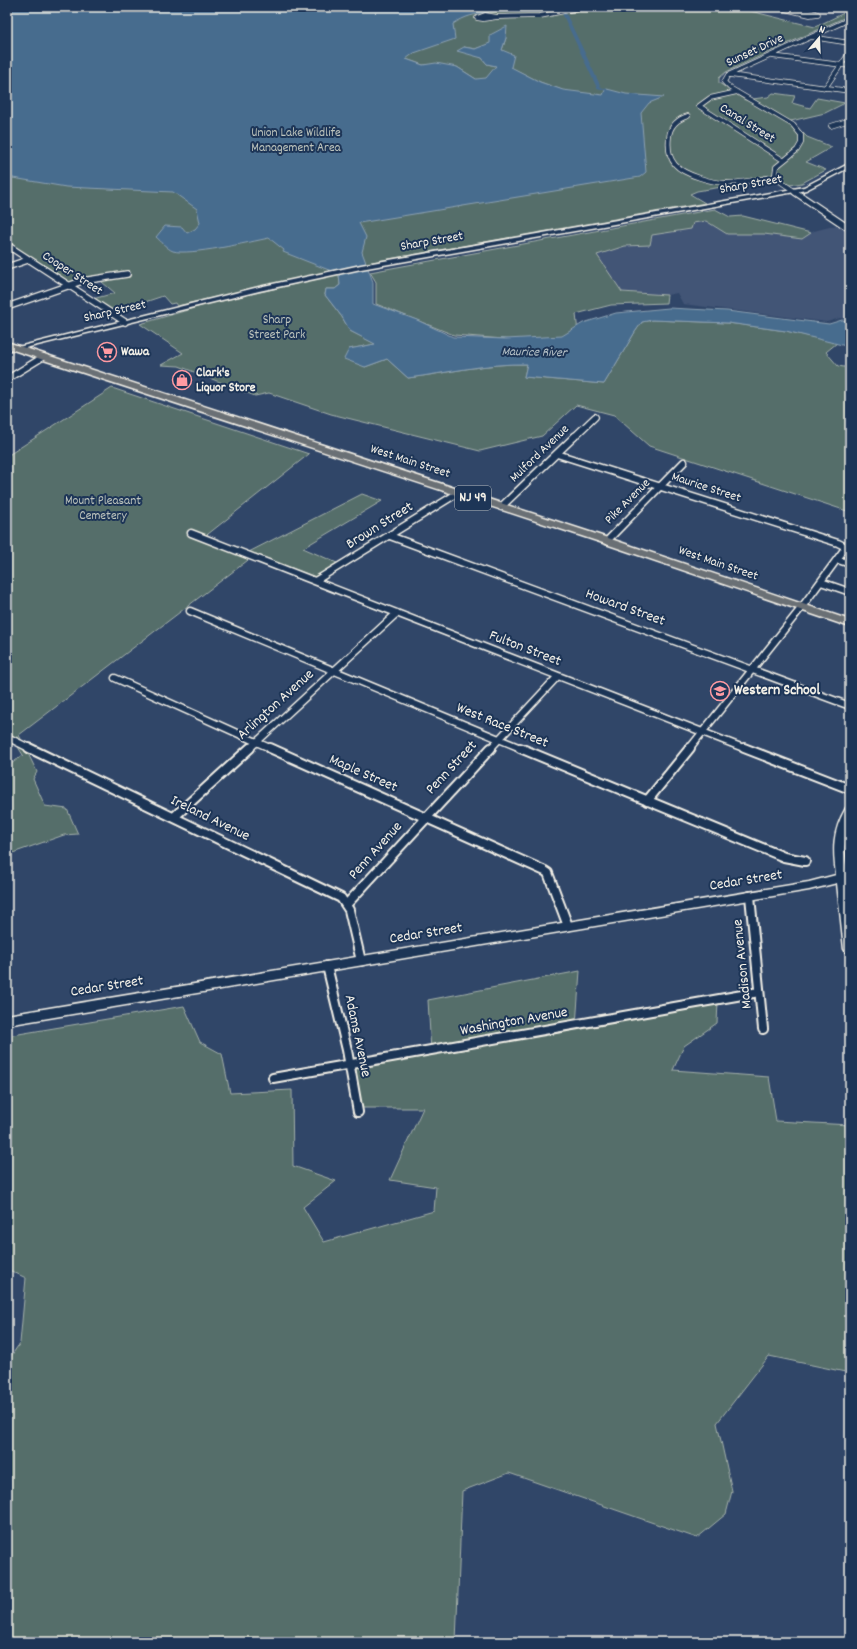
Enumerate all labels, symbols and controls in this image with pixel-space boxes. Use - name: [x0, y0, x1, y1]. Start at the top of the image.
- north arrow: [799, 18, 839, 58]
- text: N: [816, 22, 827, 39]
- street label: Sunset Drive: [723, 29, 787, 73]
- street label: Canal Street: [716, 99, 779, 149]
- park label: Union Lake Wildlife Management Area: [251, 124, 342, 158]
- street label: Sharp Street: [718, 170, 784, 200]
- street label: Sharp Street: [399, 227, 465, 257]
- street label: Cooper Street: [38, 247, 106, 301]
- street label: Sharp Street: [82, 296, 148, 328]
- park label: Sharp Street Park: [249, 311, 305, 345]
- supermarket icon: Wawa: [96, 341, 118, 363]
- place label: Wawa: [121, 343, 150, 362]
- water label: Maurice River: [501, 343, 569, 363]
- place label: Clark's Liquor Store: [196, 364, 256, 398]
- shop icon: Clark's Liquor Store: [171, 369, 193, 391]
- street label: Mulford Avenue: [506, 421, 574, 487]
- street label: West Main Street: [368, 440, 453, 484]
- street label: Maurice Street: [669, 468, 743, 508]
- street label: Pike Avenue: [601, 475, 655, 529]
- road number: NJ 49: [455, 486, 491, 510]
- park label: Mount Pleasant Cemetery: [65, 492, 141, 526]
- street label: Brown Street: [342, 496, 418, 555]
- street label: West Main Street: [676, 541, 761, 587]
- street label: Howard Street: [582, 583, 668, 633]
- street label: Fulton Street: [486, 625, 565, 673]
- street label: Arlington Avenue: [233, 664, 320, 746]
- school or university icon: Western School: [709, 680, 731, 702]
- place label: Western School: [734, 680, 820, 702]
- street label: West Race Street: [453, 698, 552, 755]
- street label: Penn Street: [421, 736, 483, 800]
- street label: Maple Street: [325, 749, 401, 799]
- street label: Ireland Avenue: [167, 790, 254, 848]
- street label: Penn Avenue: [344, 817, 408, 885]
- street label: Cedar Street: [708, 864, 784, 898]
- street label: Cedar Street: [388, 917, 464, 951]
- street label: Madison Avenue: [727, 918, 759, 1010]
- street label: Cedar Street: [69, 970, 145, 1004]
- street label: Adams Avenue: [338, 993, 377, 1079]
- street label: Washington Avenue: [459, 1002, 570, 1042]

